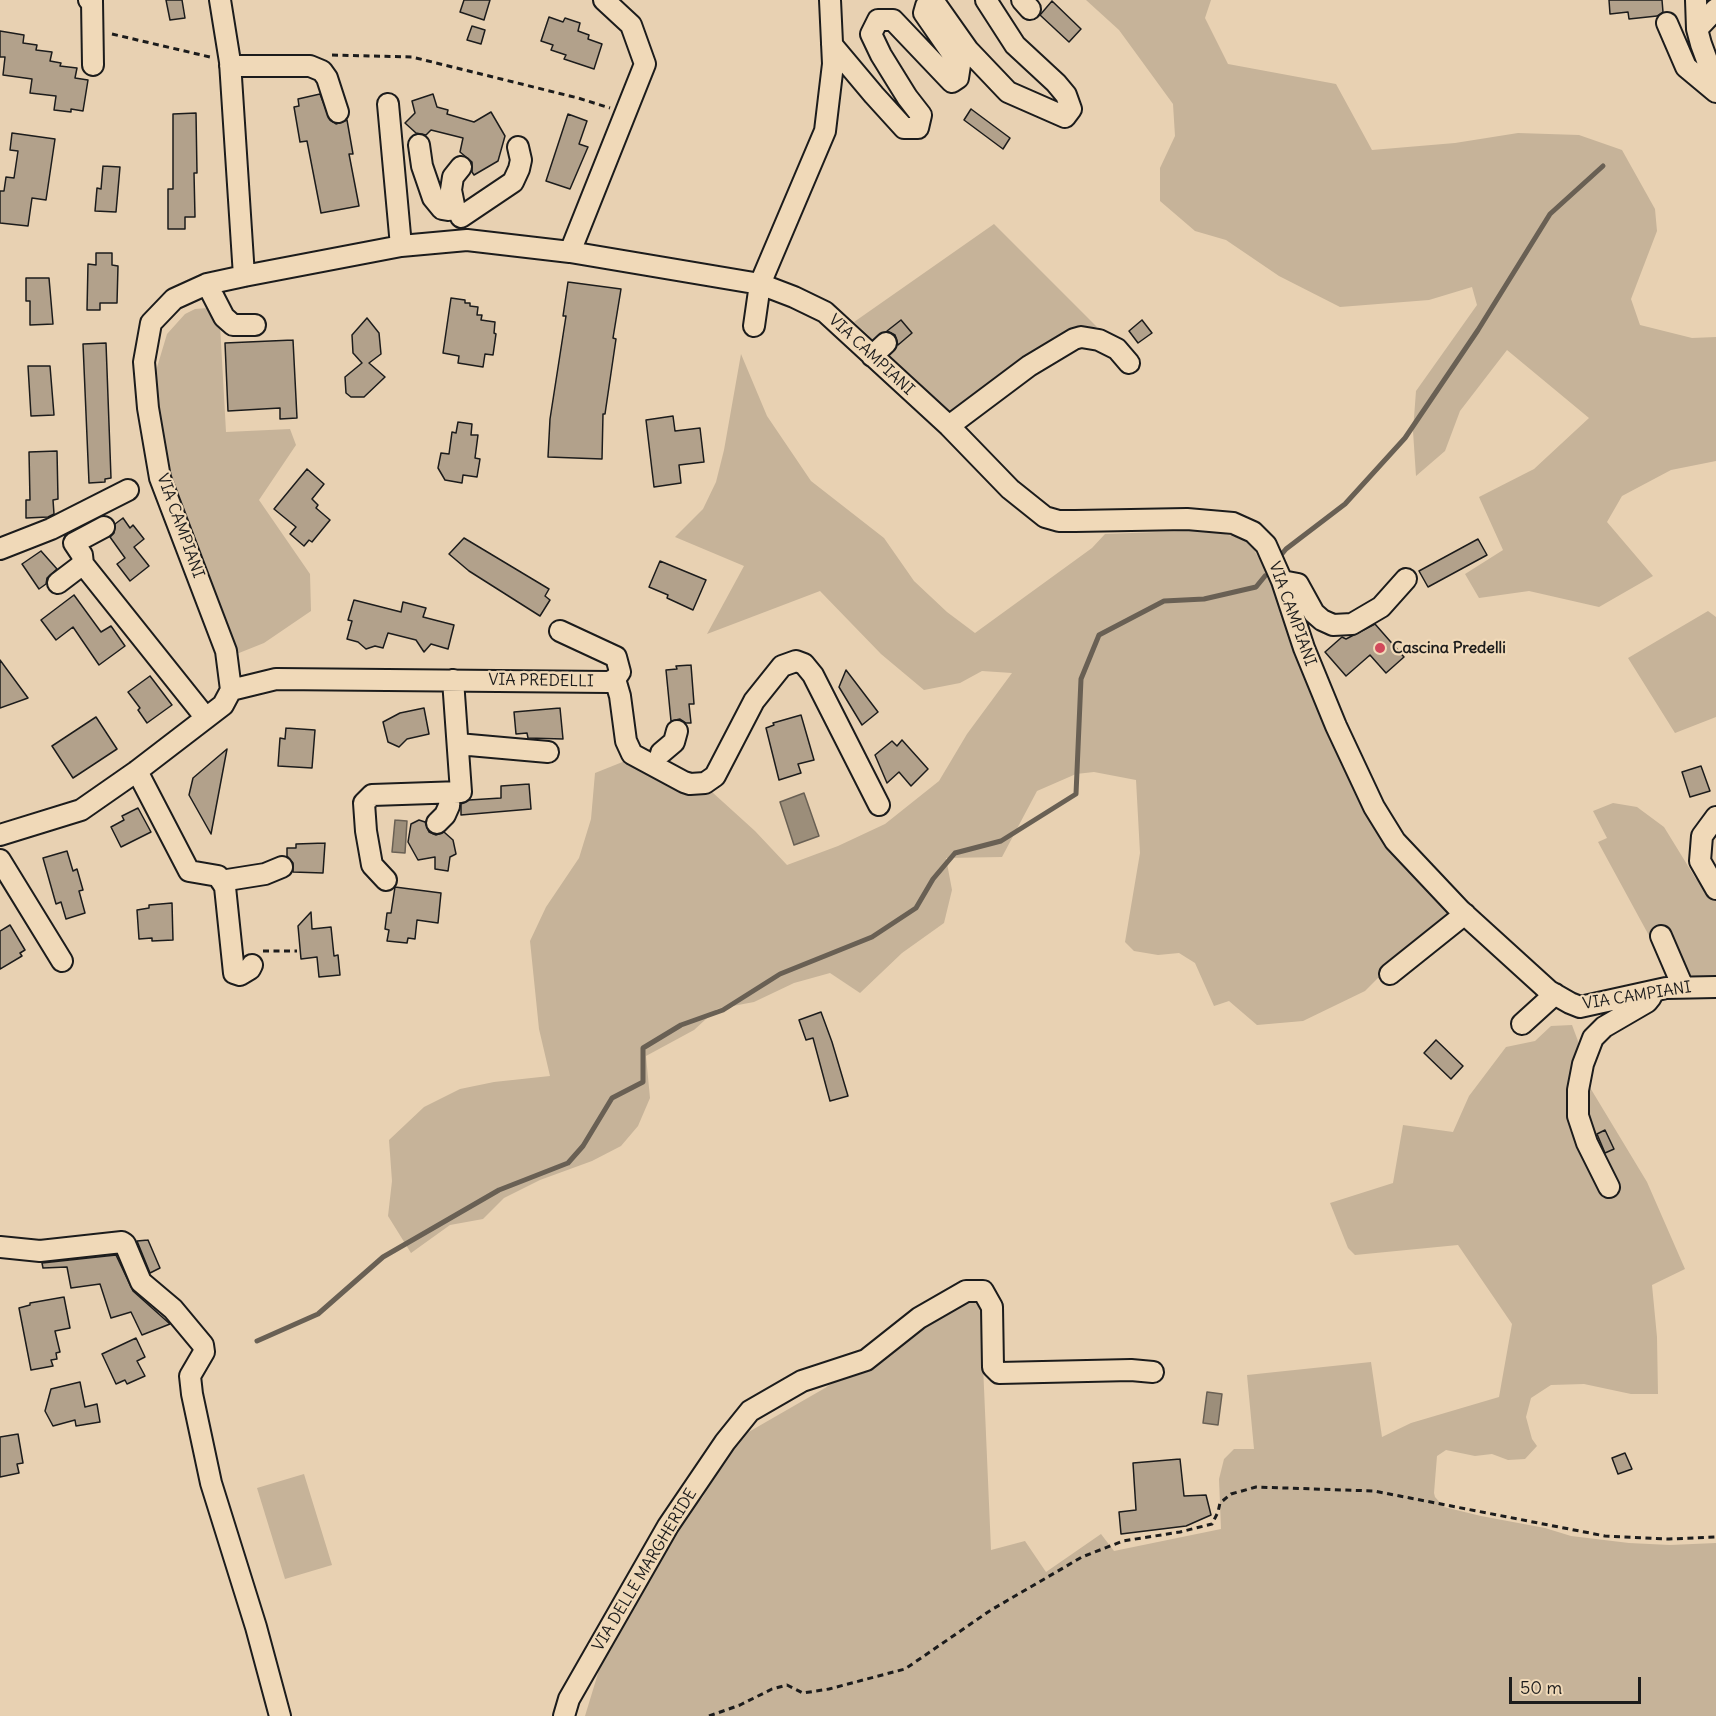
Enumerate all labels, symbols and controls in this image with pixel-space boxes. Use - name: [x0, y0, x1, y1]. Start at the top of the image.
- street label: VIA CAMPIANI: [824, 311, 918, 399]
- street label: VIA CAMPIANI: [152, 471, 208, 581]
- street label: VIA CAMPIANI: [1264, 559, 1320, 669]
- place label: Cascina Predelli: [1392, 638, 1506, 658]
- marker: Cascina Predelli: [1373, 641, 1387, 655]
- street label: VIA PREDELLI: [488, 670, 594, 692]
- street label: VIA CAMPIANI: [1581, 978, 1693, 1014]
- street label: VIA DELLE MARGHERIDE: [589, 1485, 701, 1655]
- scale bar: [1512, 1665, 1644, 1703]
- text: 50 m: [1520, 1676, 1562, 1699]

